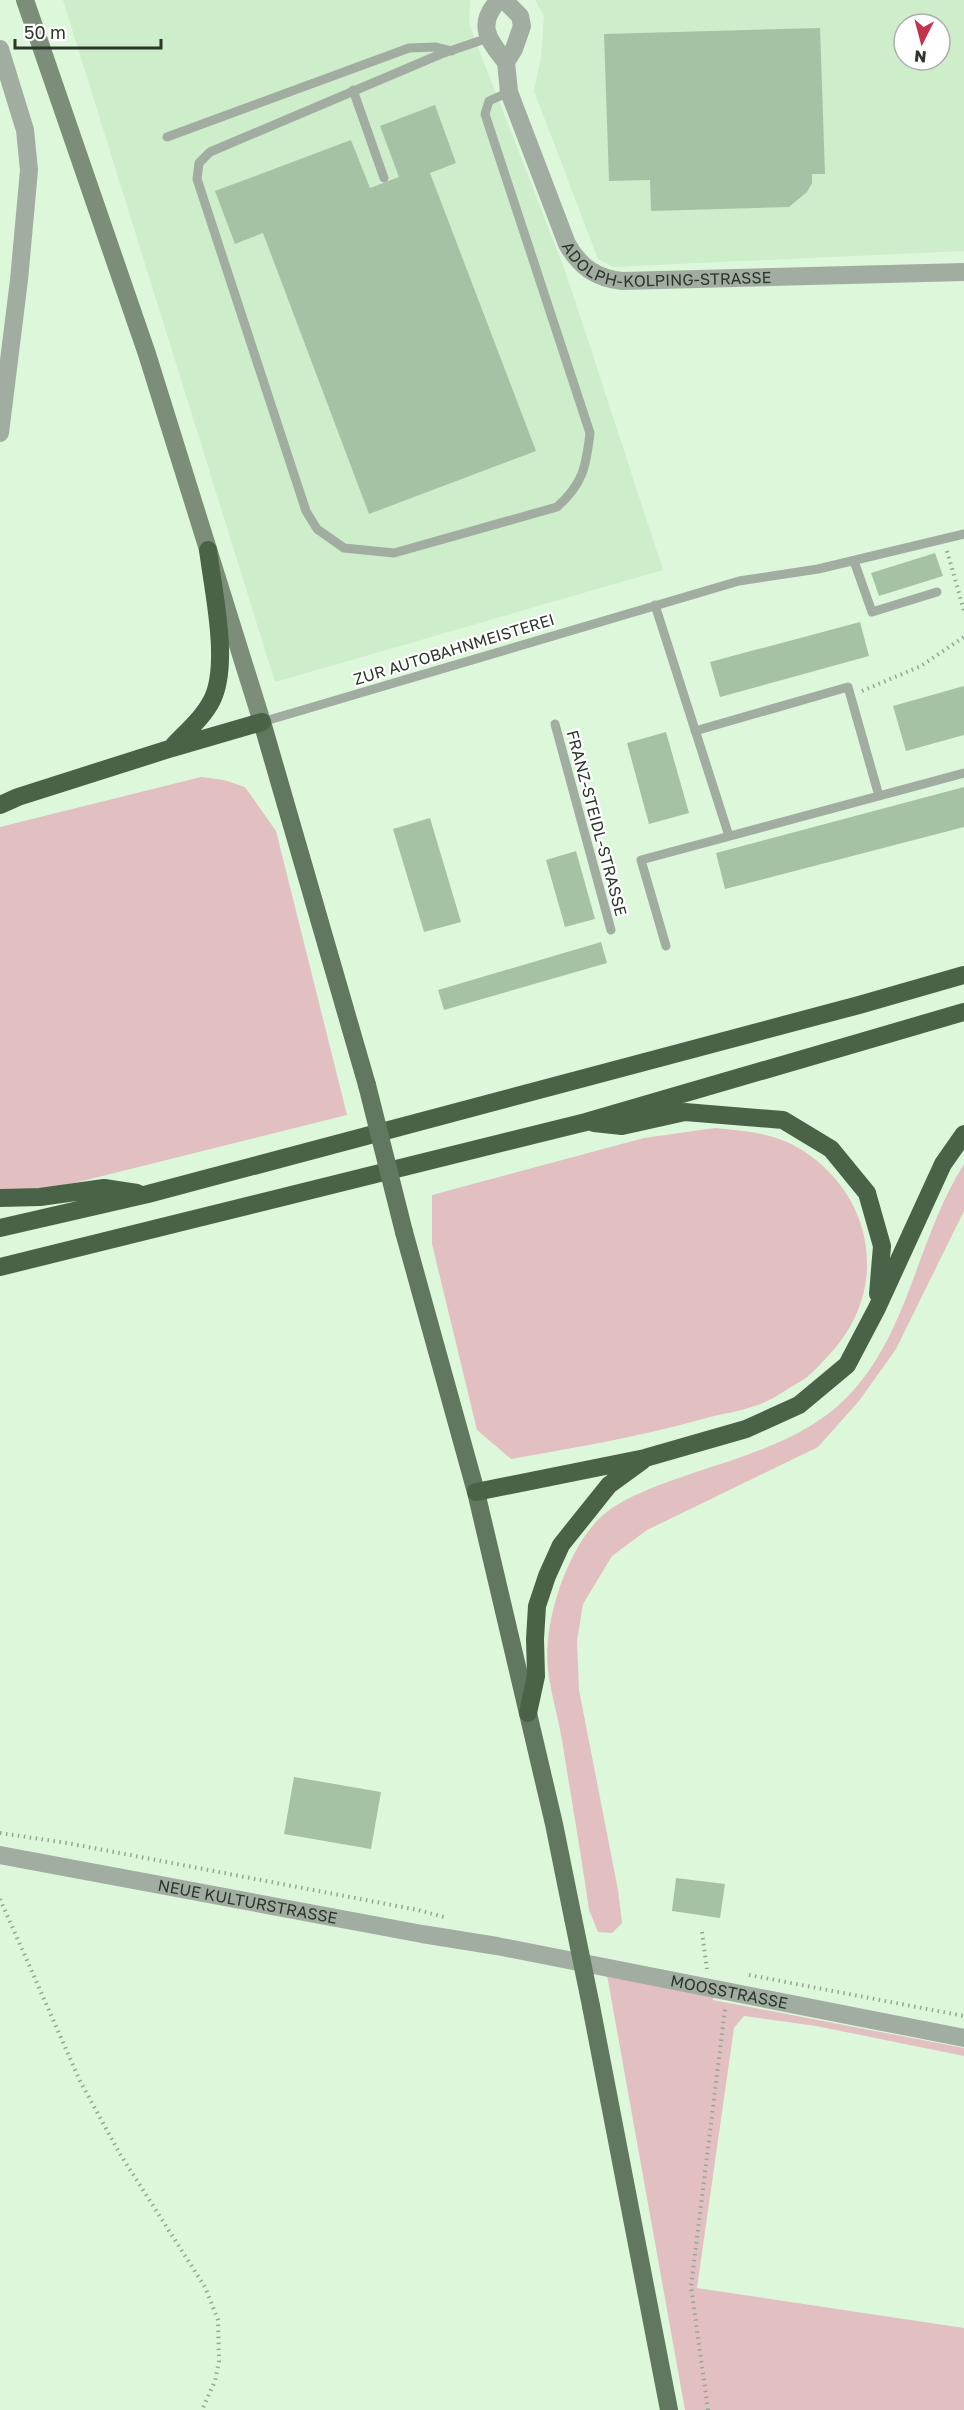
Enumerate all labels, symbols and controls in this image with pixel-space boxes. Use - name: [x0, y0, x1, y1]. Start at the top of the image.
- scale bar: [15, 12, 160, 50]
- north arrow: [892, 12, 952, 72]
- text: 50 m: [24, 21, 66, 43]
- text: N: [913, 46, 928, 67]
- street label: ADOLPH-KOLPING-STRASSE: [558, 238, 772, 291]
- street label: ZUR AUTOBAHNMEISTEREI: [351, 609, 557, 689]
- street label: FRANZ-STEIDL-STRASSE: [563, 728, 631, 918]
- street label: NEUE KULTURSTRASSE: [156, 1875, 339, 1928]
- street label: MOOSSTRASSE: [669, 1970, 790, 2013]

